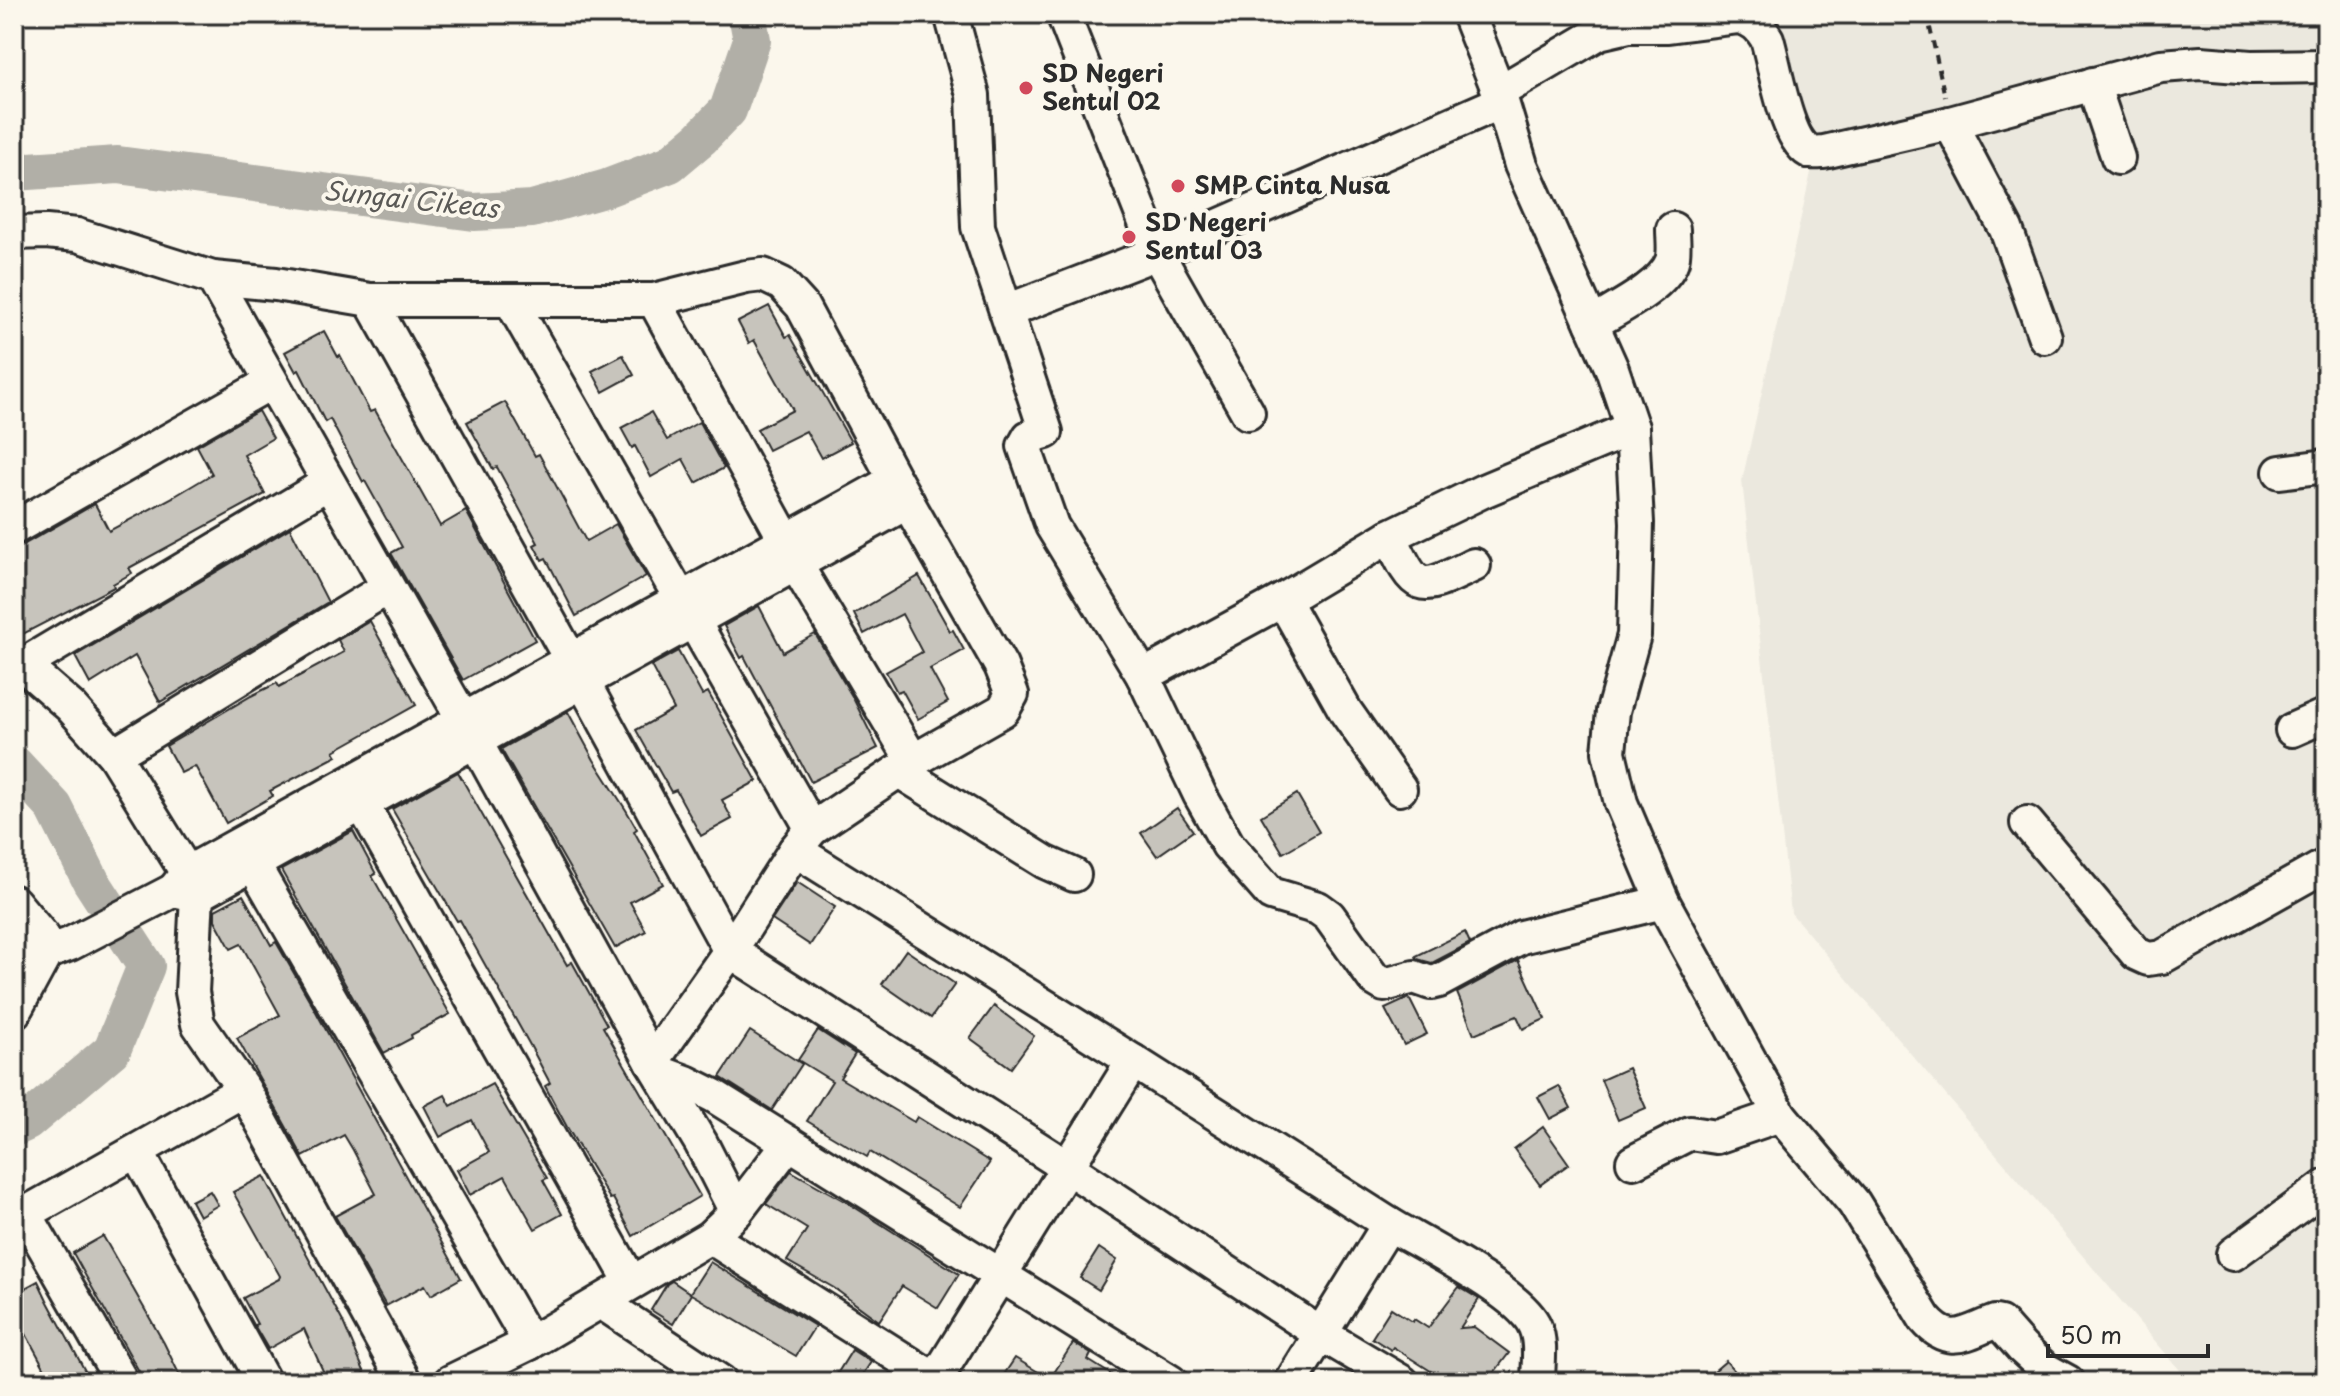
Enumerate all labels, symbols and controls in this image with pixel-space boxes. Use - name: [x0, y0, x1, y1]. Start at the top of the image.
- place label: SD Negeri Sentul 02: [1042, 54, 1164, 118]
- marker: SD Negeri Sentul 02: [1017, 79, 1035, 97]
- place label: SMP Cinta Nusa: [1194, 166, 1391, 202]
- water label: Sungai Cikeas: [322, 170, 503, 227]
- marker: SMP Cinta Nusa: [1169, 177, 1187, 195]
- place label: SD Negeri Sentul 03: [1145, 203, 1267, 267]
- marker: SD Negeri Sentul 03: [1120, 228, 1138, 246]
- scale bar: [2048, 1308, 2208, 1358]
- text: 50 m: [2060, 1316, 2122, 1352]

